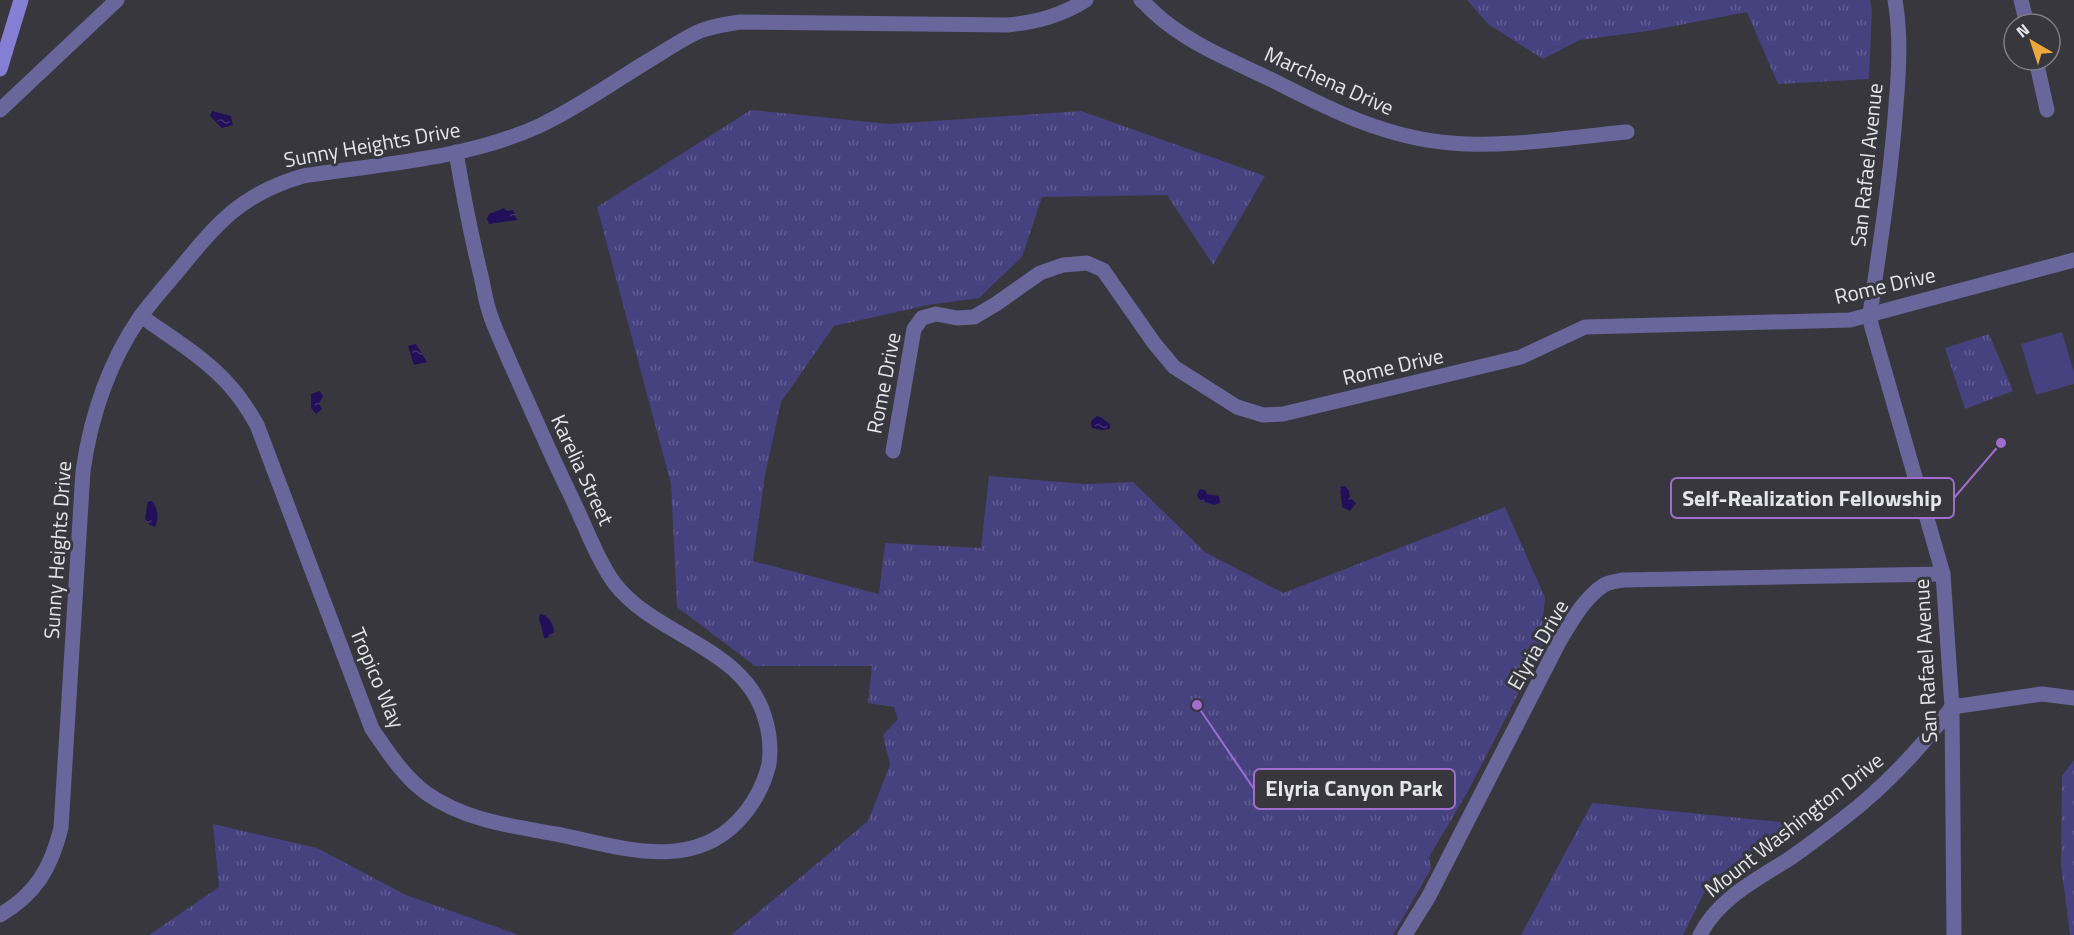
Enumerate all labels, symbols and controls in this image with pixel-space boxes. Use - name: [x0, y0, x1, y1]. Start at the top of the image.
- north arrow: [2002, 12, 2062, 72]
- text: N: [2011, 18, 2034, 43]
- street label: Marchena Drive: [1260, 37, 1399, 123]
- street label: San Rafael Avenue: [1841, 81, 1891, 248]
- street label: Sunny Heights Drive: [281, 113, 463, 175]
- street label: Rome Drive: [1831, 258, 1938, 312]
- street label: Rome Drive: [858, 329, 909, 436]
- street label: Rome Drive: [1339, 339, 1446, 393]
- street label: Karelia Street: [543, 409, 623, 531]
- street label: Sunny Heights Drive: [35, 460, 79, 640]
- callout: Self-Realization Fellowship: [1671, 478, 1954, 518]
- text: Self-Realization Fellowship: [1682, 481, 1942, 515]
- street label: San Rafael Avenue: [1905, 578, 1945, 744]
- street label: Elyria Drive: [1498, 593, 1576, 696]
- street label: Tropico Way: [342, 622, 413, 733]
- street label: Mount Washington Drive: [1697, 744, 1890, 904]
- callout: Elyria Canyon Park: [1254, 769, 1455, 809]
- text: Elyria Canyon Park: [1265, 771, 1443, 805]

